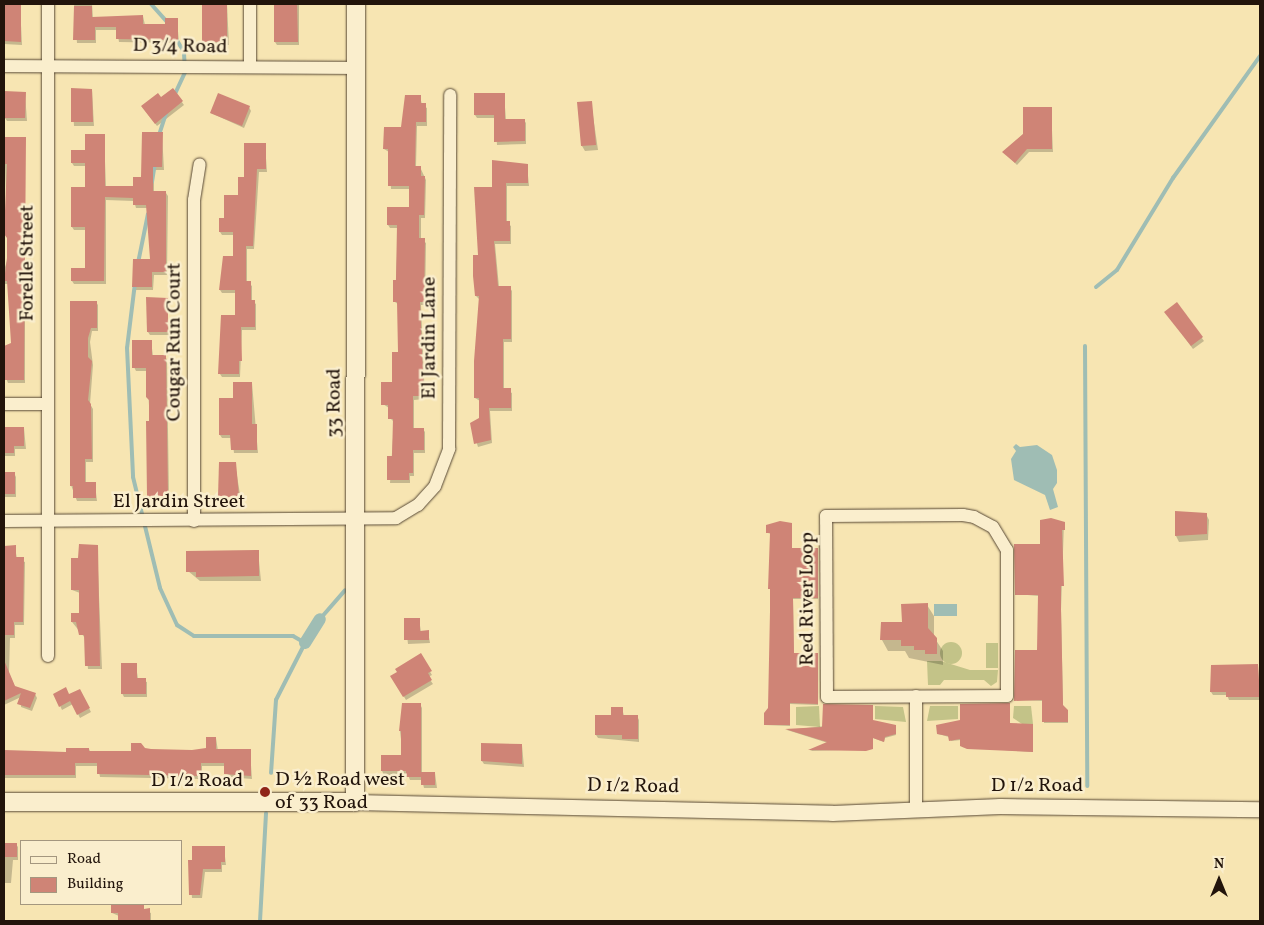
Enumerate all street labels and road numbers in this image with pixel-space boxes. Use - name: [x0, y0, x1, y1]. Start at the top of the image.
- street label: D 3/4 Road: [132, 34, 228, 60]
- street label: Forelle Street: [16, 205, 40, 321]
- street label: Cougar Run Court: [163, 263, 187, 421]
- street label: El Jardin Lane: [418, 277, 442, 399]
- street label: 33 Road: [323, 368, 347, 438]
- street label: El Jardin Street: [113, 490, 245, 514]
- street label: Red River Loop: [796, 532, 820, 666]
- street label: D 1/2 Road: [151, 769, 243, 793]
- street label: D 1/2 Road: [587, 774, 679, 800]
- street label: D 1/2 Road: [991, 774, 1083, 798]

